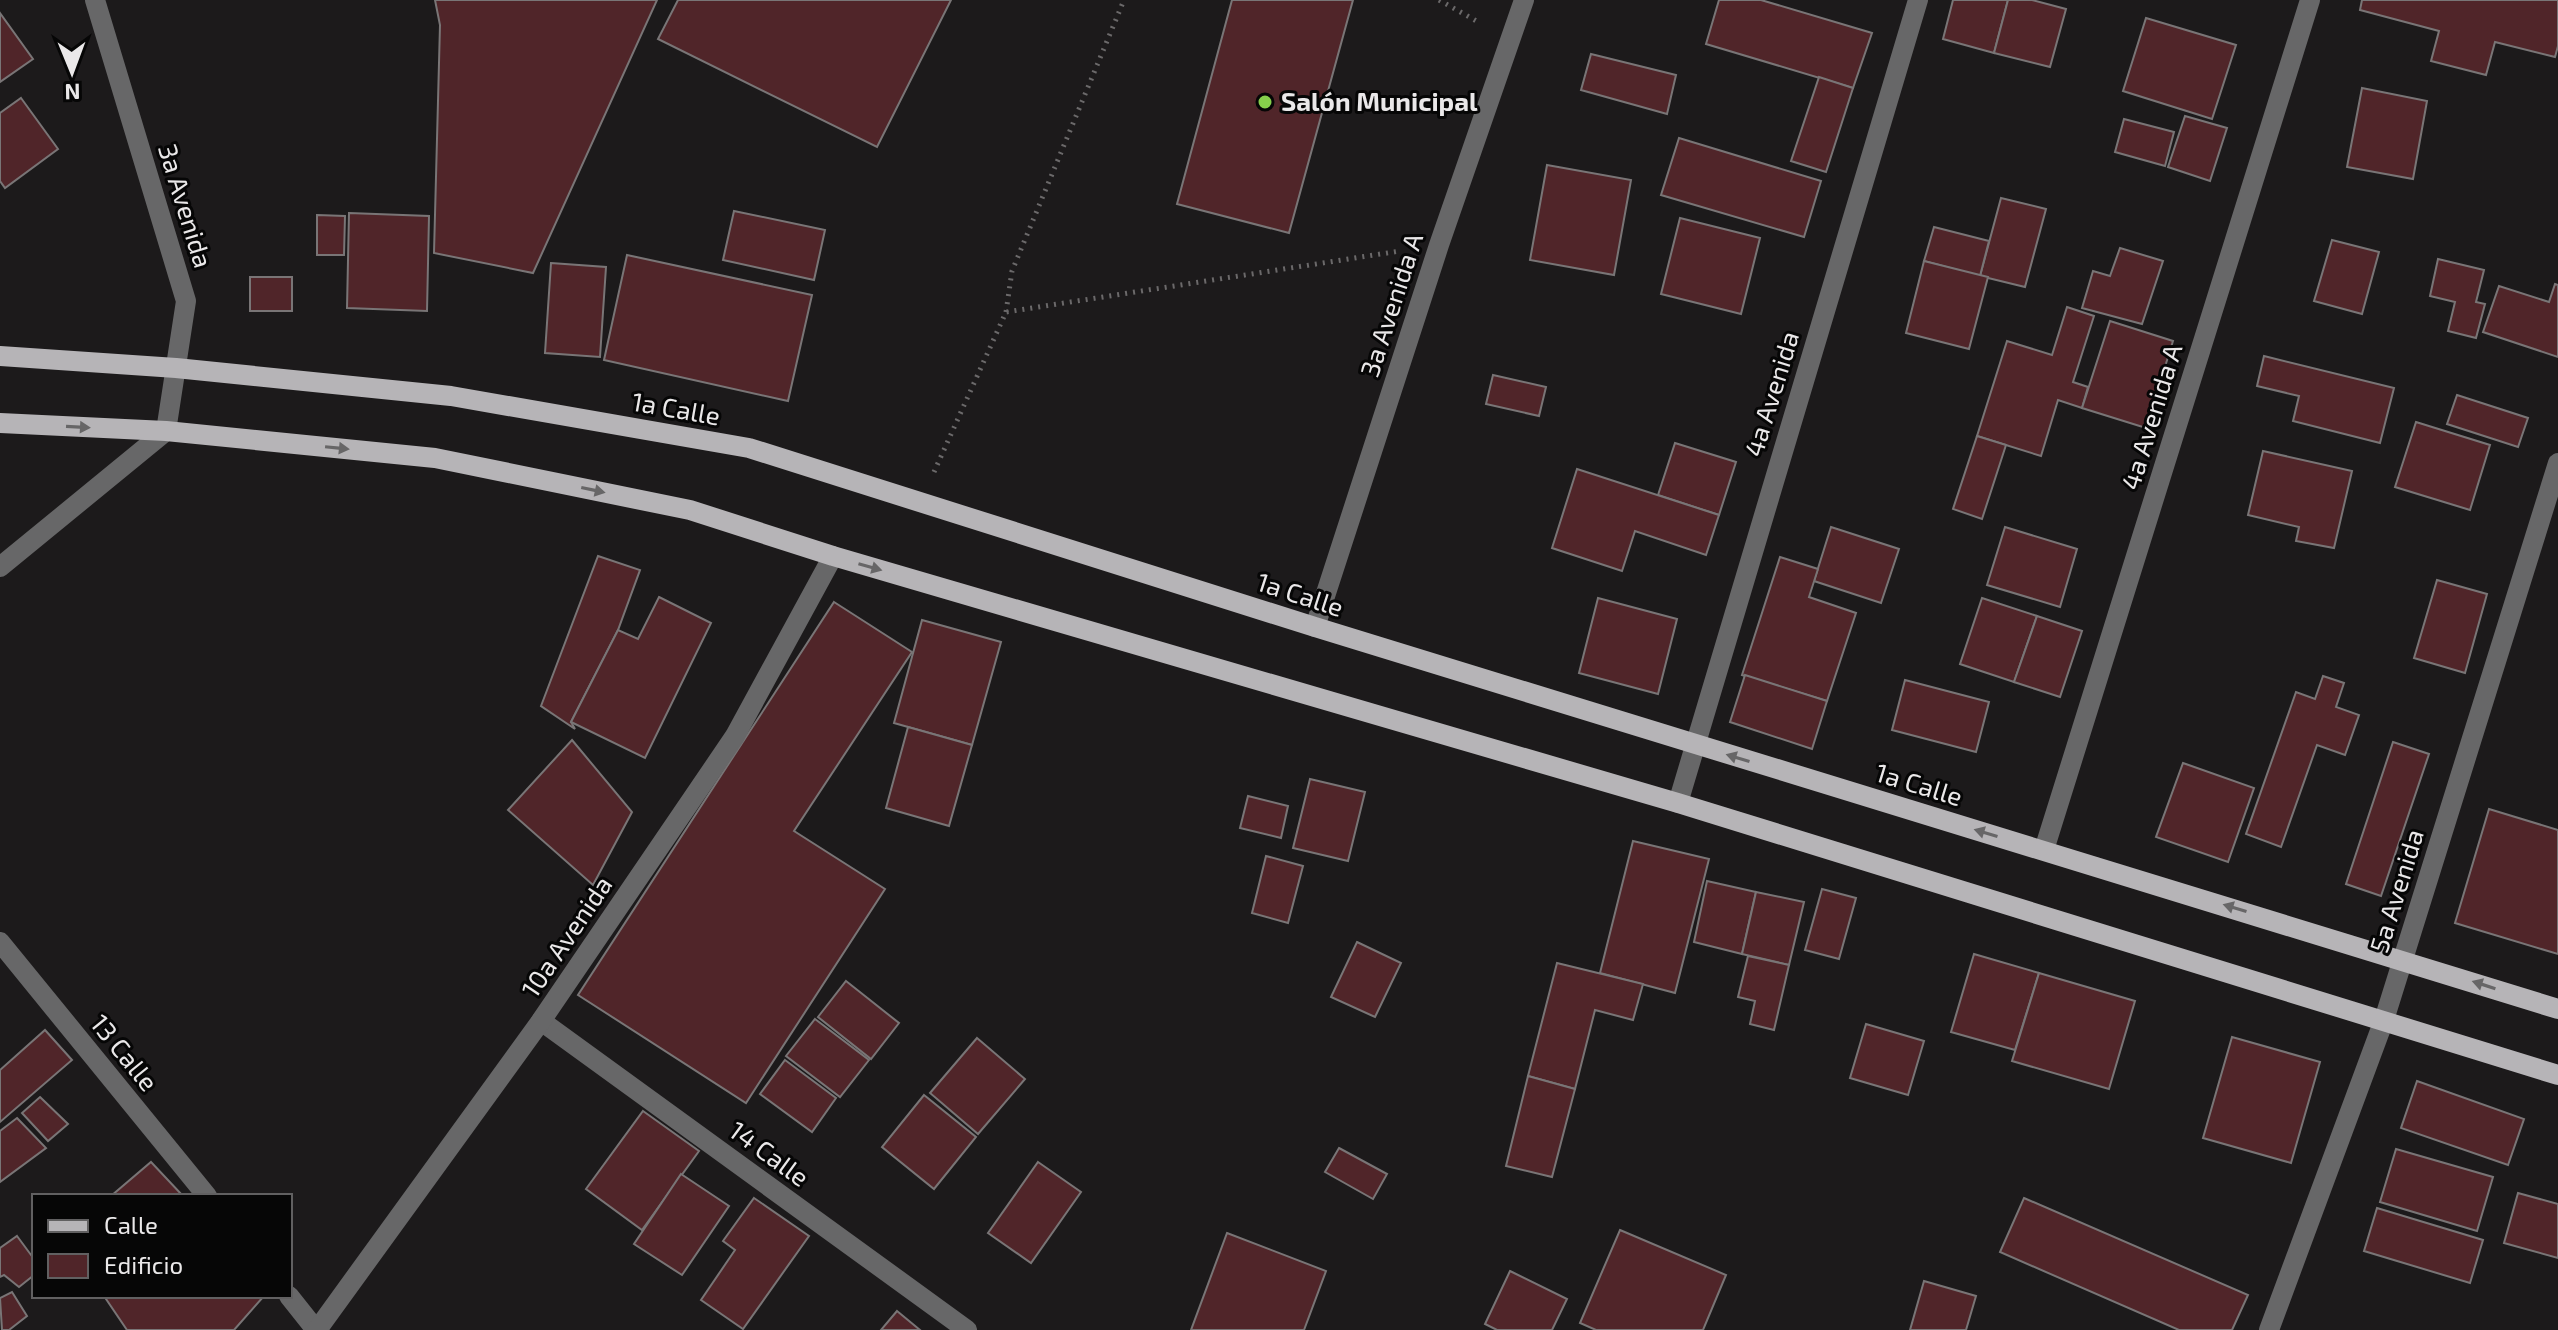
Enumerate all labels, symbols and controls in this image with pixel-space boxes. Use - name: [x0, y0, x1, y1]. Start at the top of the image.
- north arrow: [32, 32, 112, 112]
- text: N: [64, 80, 81, 106]
- place label: Salón Municipal: [1281, 85, 1478, 116]
- marker: Salón Municipal: [1256, 93, 1274, 111]
- street label: 3a Avenida: [153, 140, 220, 271]
- street label: 3a Avenida A: [1353, 229, 1428, 380]
- street label: 4a Avenida: [1737, 327, 1804, 460]
- street label: 4a Avenida A: [2114, 340, 2187, 493]
- street label: 1a Calle: [630, 385, 723, 431]
- one-way arrow: [66, 421, 91, 434]
- one-way arrow: [325, 442, 350, 455]
- one-way arrow: [581, 484, 606, 497]
- one-way arrow: [859, 561, 883, 574]
- street label: 1a Calle: [1253, 565, 1348, 622]
- one-way arrow: [1725, 751, 1749, 763]
- street label: 1a Calle: [1872, 756, 1966, 811]
- street label: 5a Avenida: [2362, 825, 2429, 956]
- one-way arrow: [1974, 826, 1998, 839]
- street label: 10a Avenida: [514, 870, 618, 1003]
- one-way arrow: [2223, 901, 2247, 914]
- one-way arrow: [2471, 978, 2495, 991]
- street label: 13 Calle: [85, 1008, 165, 1096]
- street label: 14 Calle: [724, 1114, 816, 1192]
- legend: [32, 1194, 292, 1298]
- text: Calle: [104, 1210, 158, 1239]
- text: Edificio: [104, 1250, 183, 1279]

